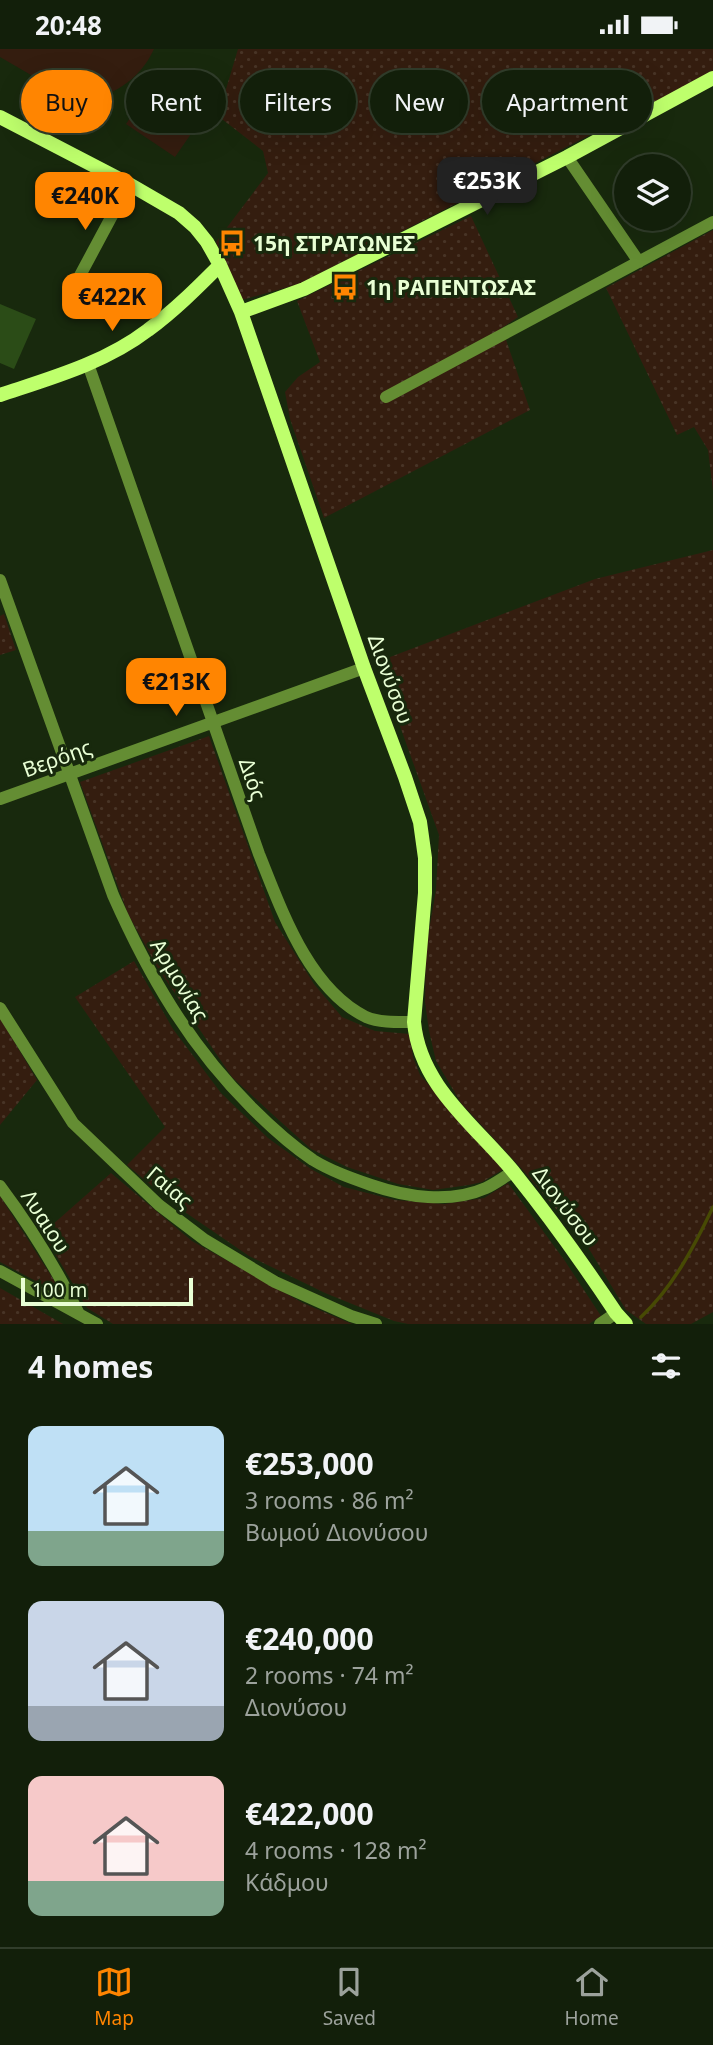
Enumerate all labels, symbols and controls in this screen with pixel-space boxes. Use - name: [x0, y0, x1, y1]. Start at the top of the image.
- text: 20:48: [35, 7, 102, 43]
- chip: Buy: [21, 70, 112, 133]
- chip: Rent: [126, 70, 226, 133]
- chip: Filters: [240, 70, 356, 133]
- chip: New: [370, 70, 468, 133]
- chip: Apartment: [482, 70, 652, 133]
- map controls: [614, 154, 691, 231]
- button: layers: [614, 154, 691, 231]
- pin: €253K: [438, 157, 536, 217]
- text: €253K: [453, 164, 521, 196]
- pin: €240K: [36, 173, 134, 232]
- text: €240K: [51, 179, 119, 211]
- bus stop icon: 15η ΣΤΡΑΤΩΝΕΣ: [217, 228, 247, 258]
- place label: 15η ΣΤΡΑΤΩΝΕΣ: [253, 229, 415, 257]
- bus stop icon: 1η ΡΑΠΕΝΤΩΣΑΣ: [330, 272, 360, 302]
- pin: €422K: [63, 273, 161, 333]
- place label: 1η ΡΑΠΕΝΤΩΣΑΣ: [366, 273, 536, 301]
- text: €422K: [78, 280, 146, 312]
- street label: Διονύσου: [362, 630, 420, 728]
- pin: €213K: [127, 659, 225, 718]
- text: €213K: [142, 665, 210, 697]
- street label: Βερόης: [18, 733, 96, 783]
- street label: Διός: [233, 754, 273, 804]
- street label: Αρμονίας: [144, 933, 216, 1027]
- street label: Γαίας: [141, 1160, 199, 1214]
- street label: Διονύσου: [527, 1160, 605, 1252]
- street label: Λυαιου: [15, 1184, 77, 1258]
- scale bar: [21, 1275, 192, 1307]
- text: 100 m: [32, 1277, 87, 1303]
- text: 4 homes: [28, 1346, 153, 1387]
- icon: filters: [647, 1347, 685, 1385]
- text: €253,000: [245, 1443, 374, 1484]
- icon: home: [84, 1454, 168, 1538]
- text: 3 rooms · 86 m²: [245, 1484, 414, 1516]
- text: Βωμού Διονύσου: [245, 1516, 428, 1548]
- text: €240,000: [245, 1618, 374, 1659]
- icon: home: [84, 1629, 168, 1713]
- text: 2 rooms · 74 m²: [245, 1659, 414, 1691]
- text: Διονύσου: [245, 1691, 347, 1723]
- text: €422,000: [245, 1793, 374, 1834]
- icon: home: [84, 1804, 168, 1888]
- text: 4 rooms · 128 m²: [245, 1834, 427, 1866]
- text: Κάδμου: [245, 1866, 329, 1898]
- tab: Map: [94, 1963, 134, 2031]
- tab: Saved: [323, 1963, 376, 2031]
- tab: Home: [565, 1963, 619, 2031]

